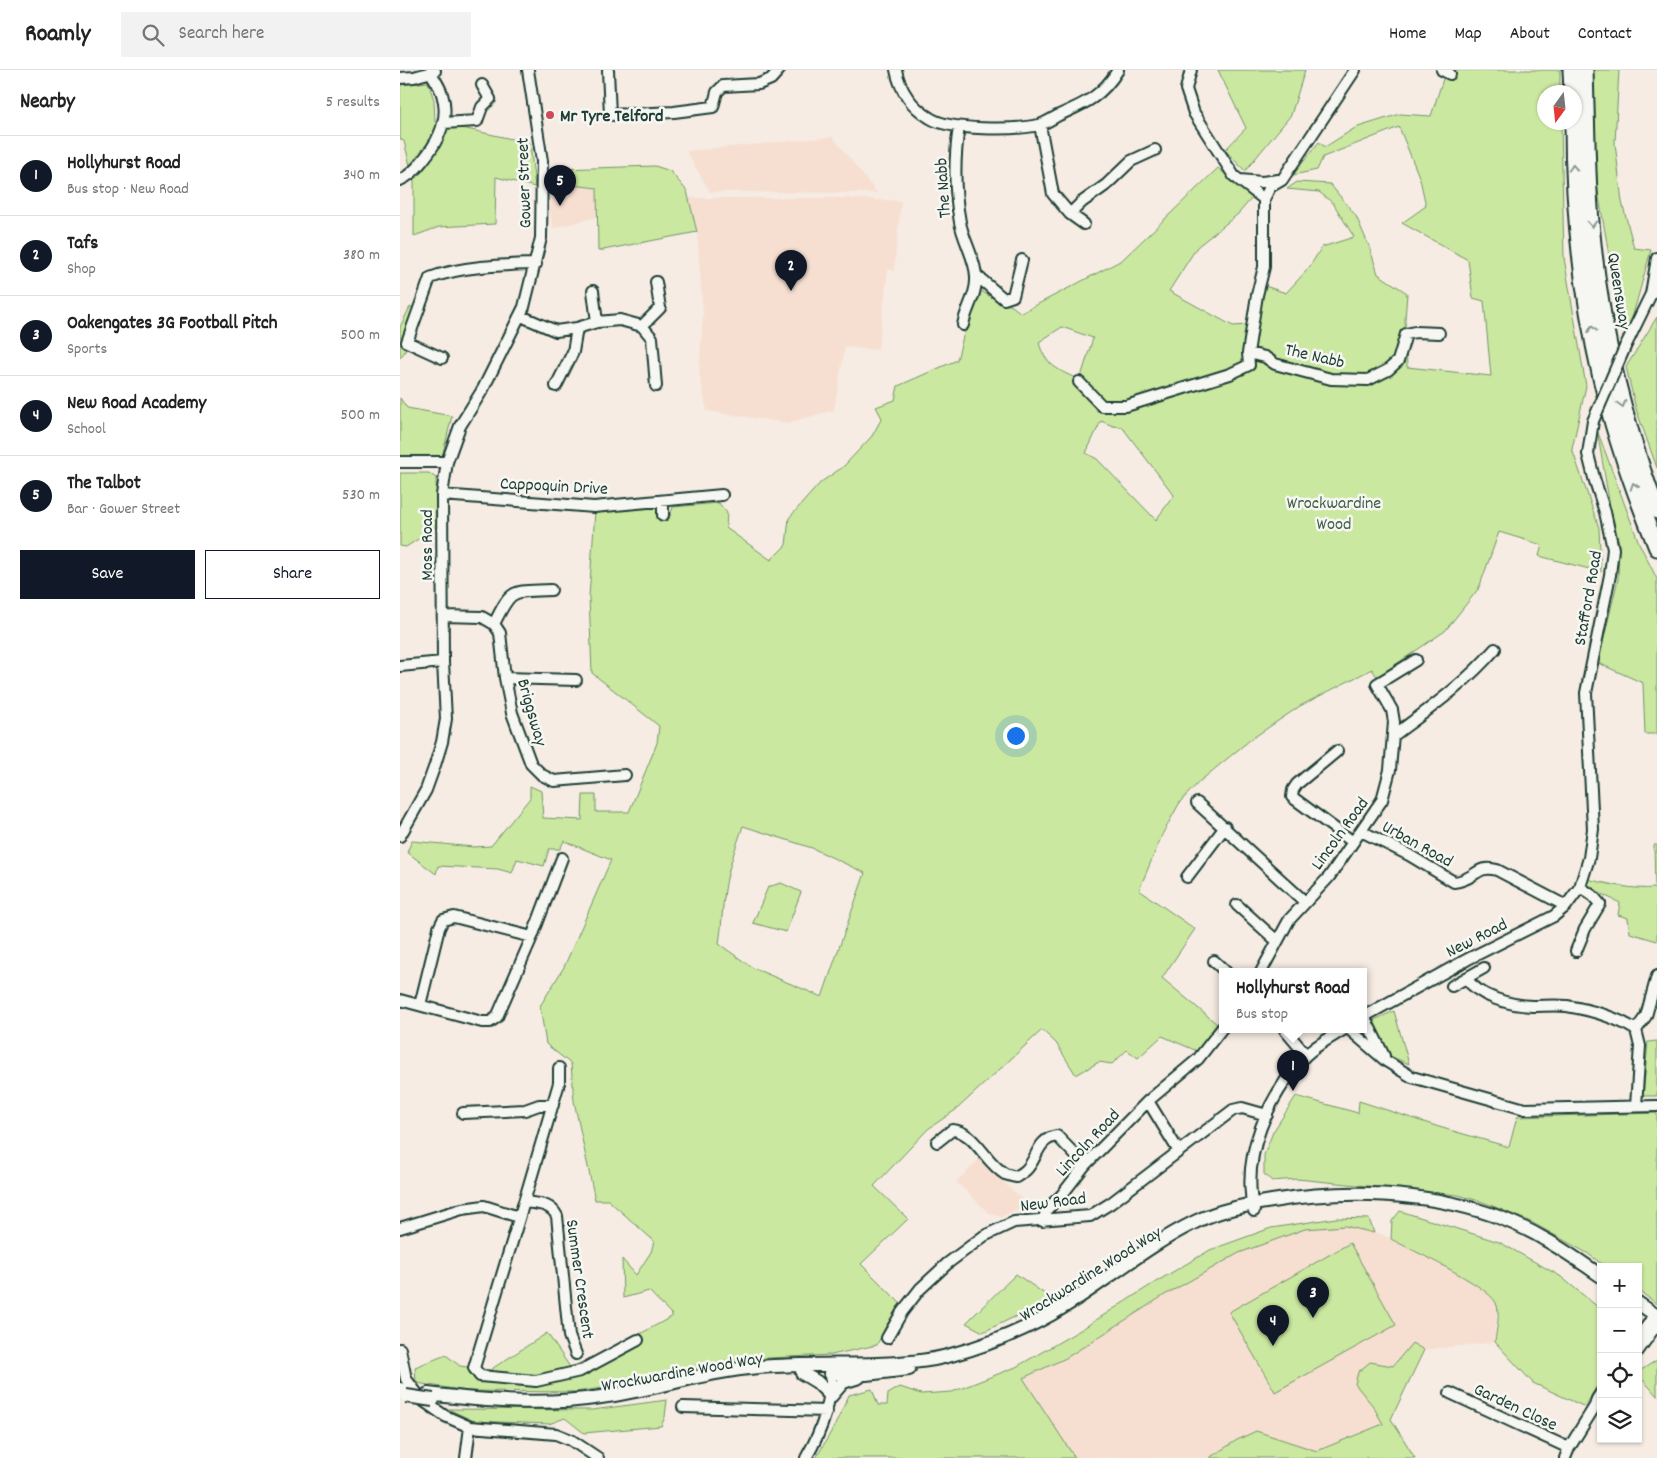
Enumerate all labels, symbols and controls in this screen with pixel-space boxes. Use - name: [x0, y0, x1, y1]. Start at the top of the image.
- search box: [121, 12, 471, 57]
- text: Roamly: [25, 18, 91, 52]
- icon: search: [139, 21, 167, 49]
- text: Search here: [179, 21, 264, 48]
- text: Home: [1389, 22, 1426, 47]
- text: Map: [1454, 22, 1482, 47]
- text: About: [1510, 22, 1550, 47]
- text: Contact: [1578, 22, 1632, 47]
- north arrow: [1537, 85, 1582, 130]
- text: Nearby: [20, 88, 75, 118]
- text: 5 results: [326, 91, 380, 114]
- place label: Mr Tyre Telford: [560, 105, 663, 130]
- marker: Mr Tyre Telford: [544, 109, 556, 121]
- street label: Gower Street: [511, 137, 540, 229]
- text: Hollyhurst Road: [67, 151, 181, 178]
- street label: The Nabb: [930, 157, 959, 219]
- one-way arrow: [1568, 163, 1579, 171]
- text: 1: [34, 164, 38, 187]
- text: 340 m: [343, 164, 380, 187]
- pin: 5: [544, 165, 576, 206]
- text: Bus stop · New Road: [67, 178, 189, 201]
- one-way arrow: [1586, 220, 1597, 228]
- text: Tafs: [67, 231, 98, 258]
- text: 2: [33, 244, 40, 267]
- text: 380 m: [343, 244, 380, 267]
- pin: 2: [775, 250, 807, 291]
- street label: Queensway: [1599, 251, 1636, 332]
- text: Shop: [67, 258, 96, 281]
- text: Oakengates 3G Football Pitch: [67, 311, 277, 338]
- text: 3: [32, 324, 40, 347]
- text: 500 m: [340, 324, 380, 347]
- one-way arrow: [1587, 324, 1598, 333]
- text: Sports: [67, 338, 107, 361]
- street label: The Nabb: [1282, 338, 1347, 376]
- text: New Road Academy: [67, 391, 206, 418]
- one-way arrow: [1616, 399, 1626, 407]
- text: 4: [33, 404, 39, 427]
- text: 500 m: [340, 404, 380, 427]
- text: School: [67, 418, 106, 441]
- text: The Talbot: [67, 471, 141, 498]
- street label: Cappoquin Drive: [499, 472, 609, 503]
- one-way arrow: [1630, 482, 1640, 490]
- text: 5: [32, 484, 40, 507]
- text: 530 m: [342, 484, 380, 507]
- park label: Wrockwardine Wood: [1287, 492, 1381, 538]
- text: Bar · Gower Street: [67, 498, 180, 521]
- street label: Moss Road: [416, 509, 441, 581]
- street label: Stafford Road: [1569, 549, 1610, 648]
- button: Save: [20, 550, 195, 599]
- button: Share: [205, 550, 380, 599]
- street label: Briggsway: [509, 676, 552, 750]
- your location: [1003, 723, 1029, 749]
- street label: Lincoln Road: [1306, 793, 1376, 876]
- street label: Urban Road: [1377, 815, 1457, 875]
- street label: New Road: [1442, 913, 1512, 965]
- popup: [1219, 968, 1367, 1033]
- text: Hollyhurst Road: [1236, 976, 1350, 1003]
- text: Bus stop: [1236, 1003, 1288, 1026]
- pin: 1: [1277, 1050, 1309, 1091]
- street label: Lincoln Road: [1051, 1104, 1127, 1183]
- street label: New Road: [1019, 1187, 1088, 1220]
- street label: Summer Crescent: [558, 1218, 599, 1341]
- street label: Wrockwardine Wood Way: [1015, 1221, 1168, 1329]
- map controls: [1597, 1263, 1642, 1443]
- button: +: [1597, 1263, 1642, 1308]
- pin: 3: [1297, 1277, 1329, 1318]
- pin: 4: [1257, 1305, 1289, 1346]
- button: −: [1597, 1308, 1642, 1353]
- street label: Wrockwardine Wood Way: [600, 1347, 766, 1400]
- button: locate: [1597, 1353, 1642, 1398]
- street label: Garden Close: [1469, 1378, 1561, 1439]
- button: layers: [1597, 1398, 1642, 1443]

